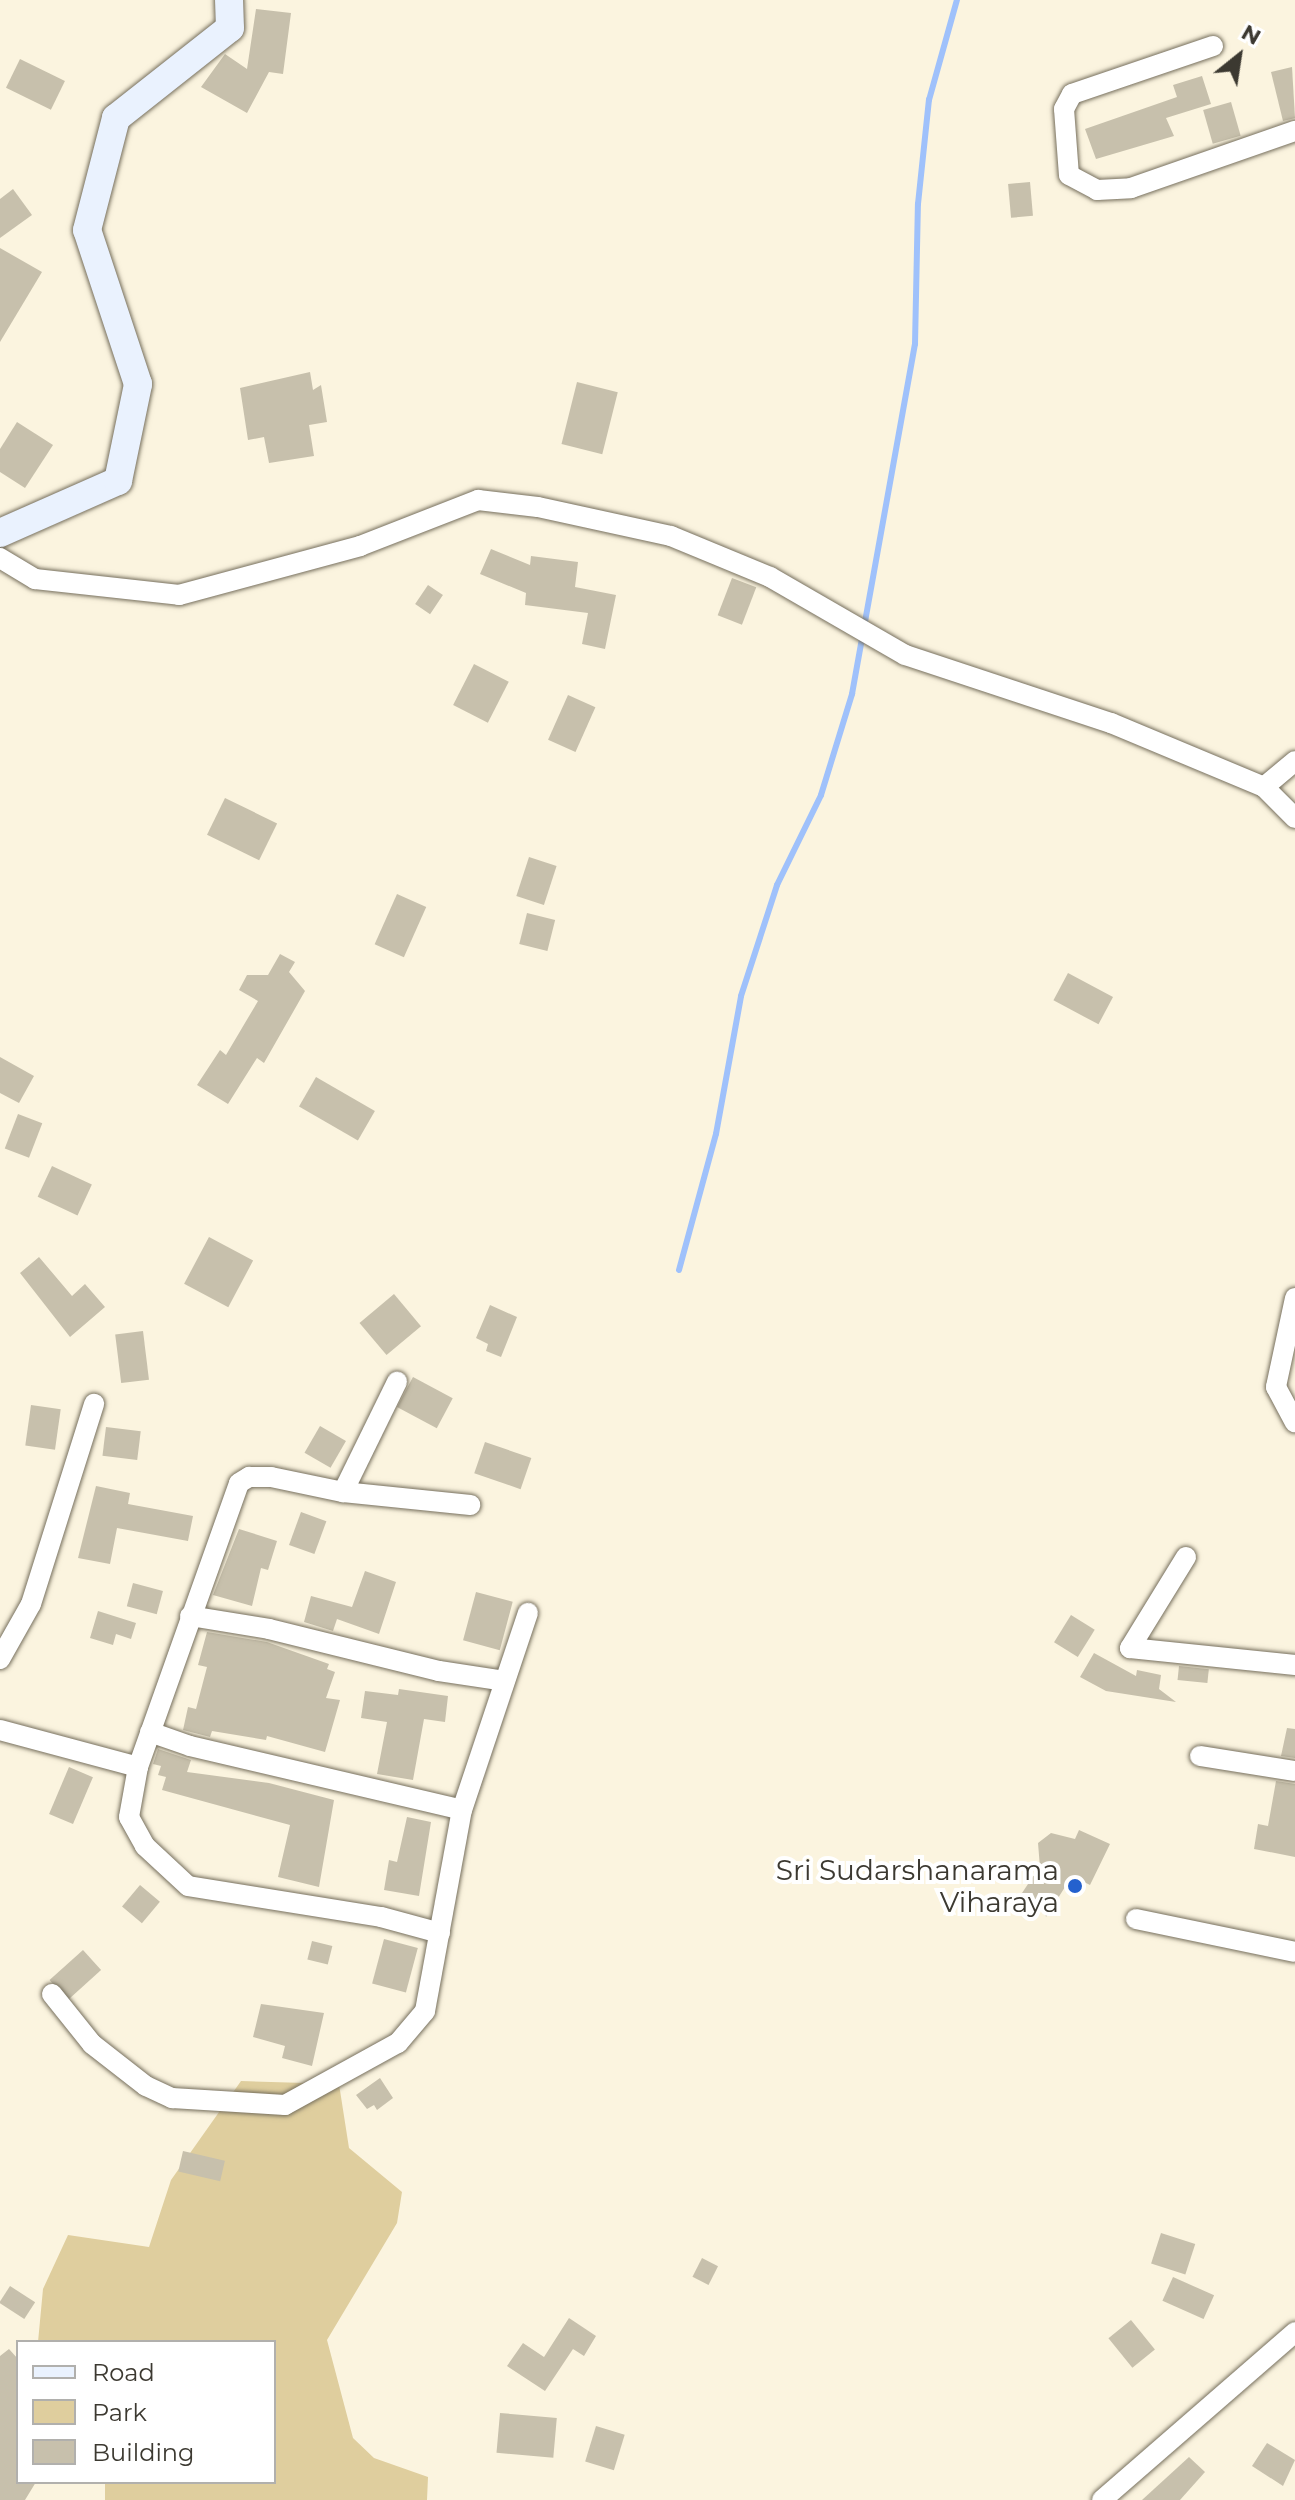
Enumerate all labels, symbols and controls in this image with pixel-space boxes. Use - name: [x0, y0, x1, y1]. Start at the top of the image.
- north arrow: [1199, 16, 1279, 96]
- text: N: [1237, 19, 1266, 51]
- place label: Sri Sudarshanarama Viharaya: [776, 1853, 1059, 1919]
- marker: Sri Sudarshanarama Viharaya: [1066, 1877, 1084, 1895]
- legend: [16, 2340, 276, 2484]
- text: Road: [92, 2358, 155, 2387]
- text: Park: [92, 2398, 147, 2427]
- text: Building: [92, 2438, 195, 2467]

